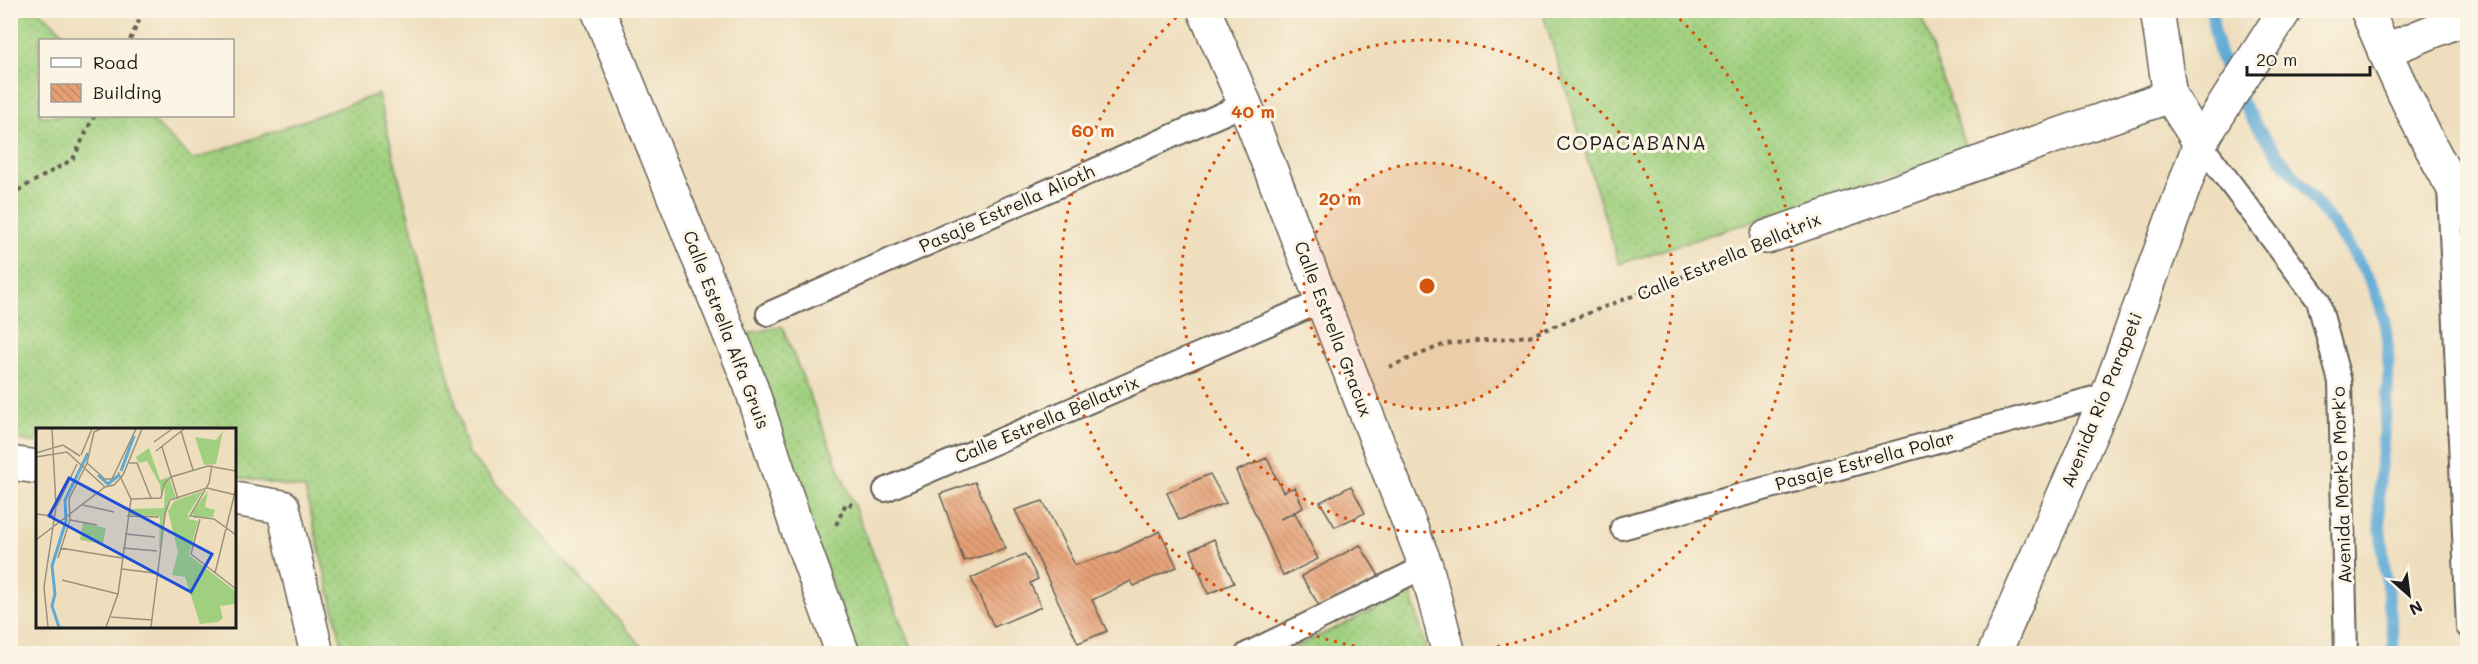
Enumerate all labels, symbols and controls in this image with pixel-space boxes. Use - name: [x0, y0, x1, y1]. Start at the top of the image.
- legend: [39, 39, 234, 117]
- scale bar: [2247, 39, 2370, 77]
- text: 20 m: [2256, 47, 2297, 71]
- text: Road: [93, 50, 138, 74]
- text: Building: [93, 80, 161, 104]
- text: 40 m: [1231, 99, 1275, 123]
- text: 60 m: [1071, 118, 1115, 142]
- district label: COPACABANA: [1556, 129, 1708, 155]
- street label: Pasaje Estrella Alioth: [915, 159, 1098, 258]
- text: 20 m: [1319, 186, 1361, 210]
- street label: Calle Estrella Bellatrix: [1633, 206, 1824, 306]
- street label: Calle Estrella Alfa Gruis: [678, 227, 776, 432]
- street label: Calle Estrella Gracux: [1289, 237, 1379, 420]
- centre of rings: [1417, 276, 1437, 296]
- street label: Avenida Río Parapeti: [2055, 308, 2147, 491]
- street label: Calle Estrella Bellatrix: [951, 369, 1142, 469]
- street label: Avenida Mork'o Mork'o: [2326, 386, 2356, 584]
- street label: Pasaje Estrella Polar: [1772, 425, 1957, 496]
- inset map: [36, 428, 236, 628]
- north arrow: [2379, 565, 2439, 625]
- text: N: [2406, 597, 2427, 621]

